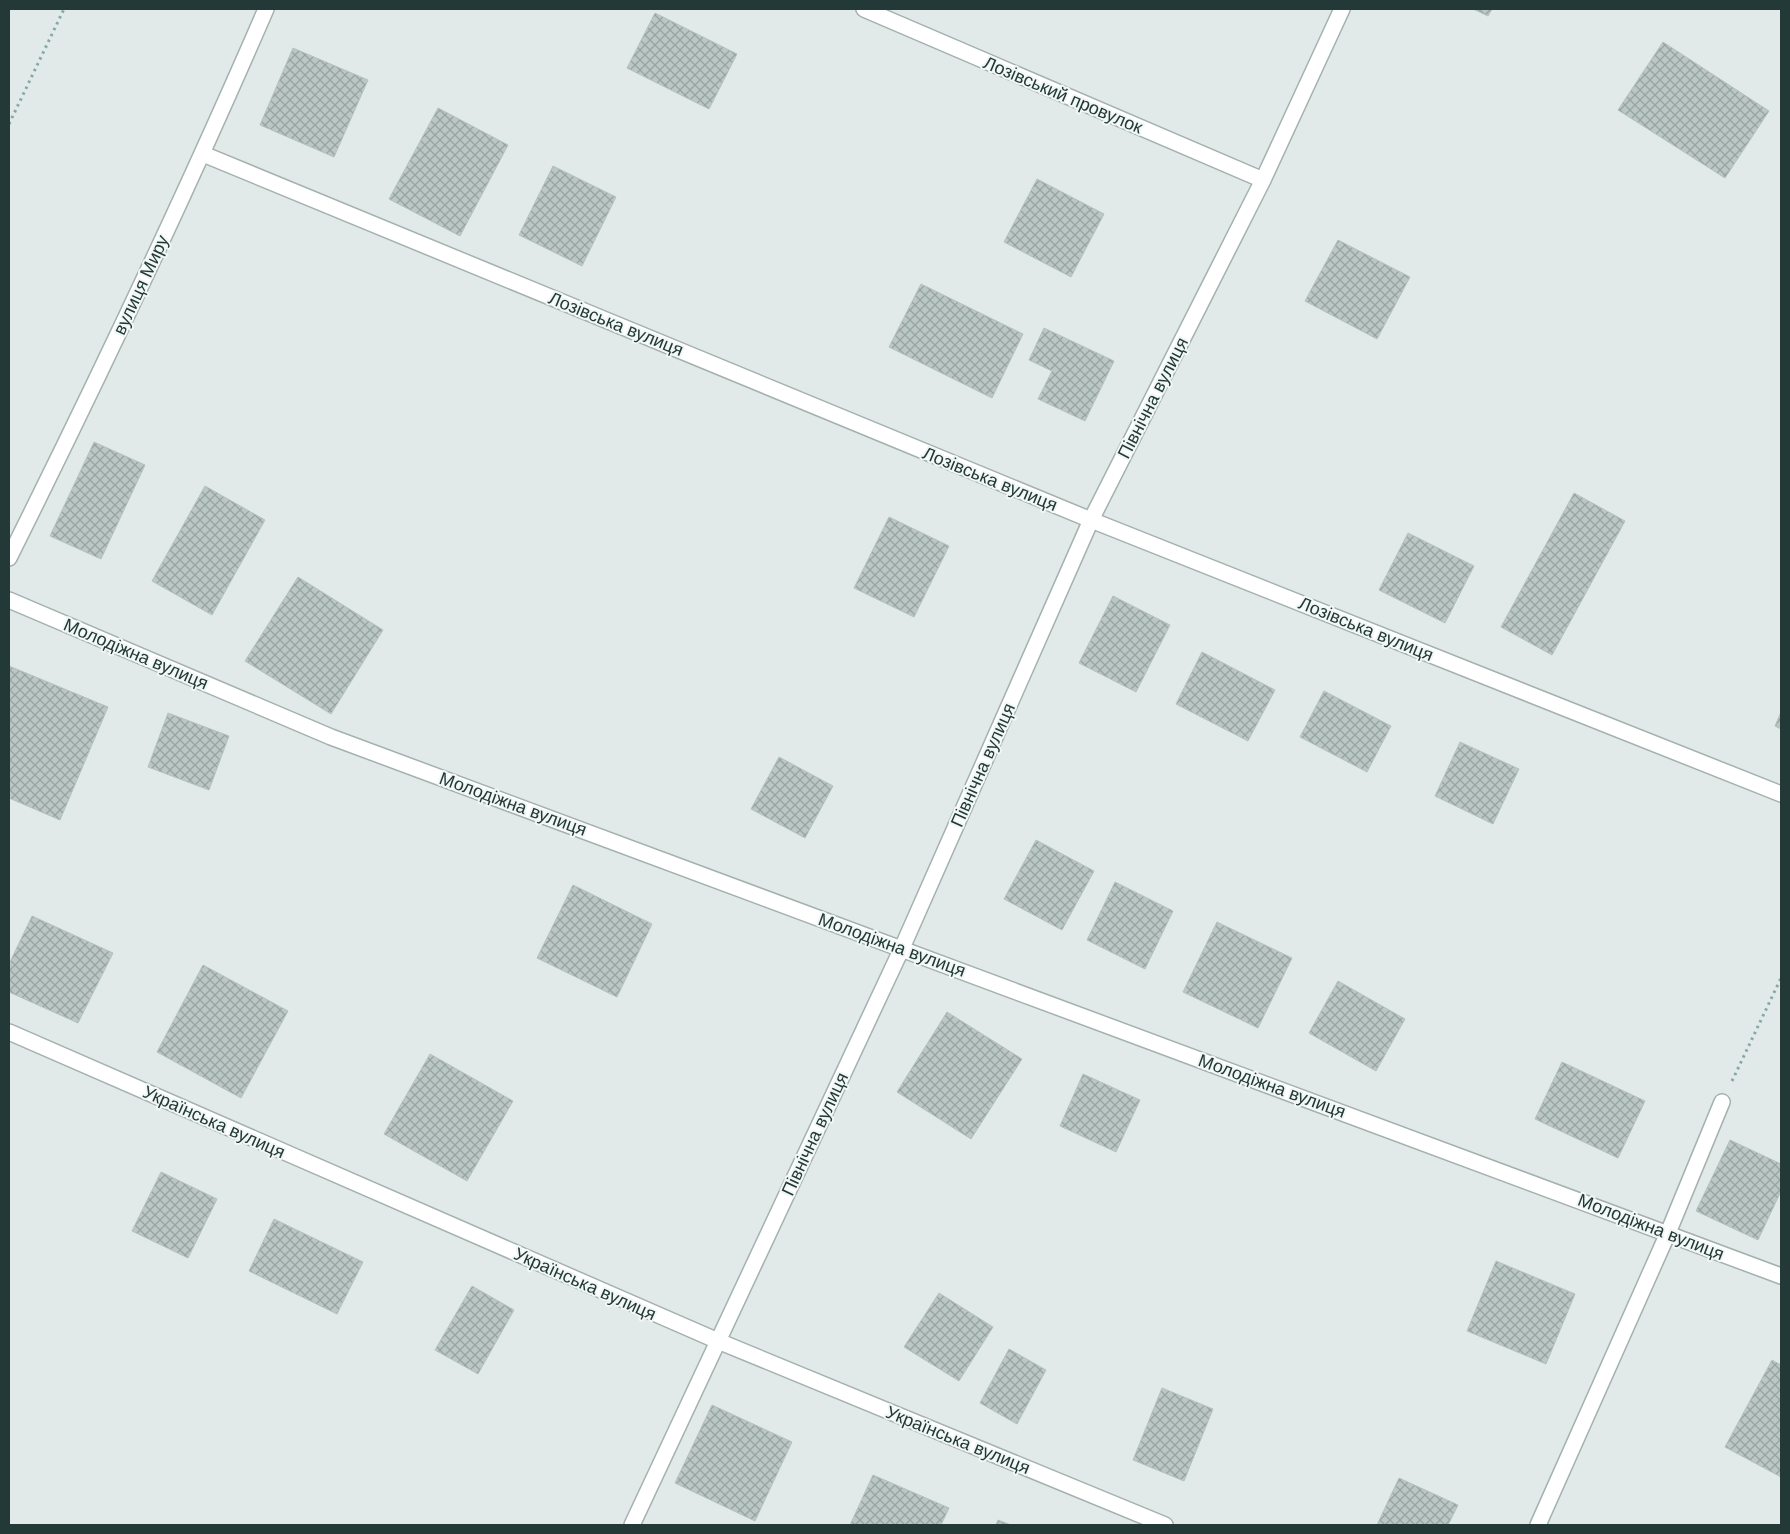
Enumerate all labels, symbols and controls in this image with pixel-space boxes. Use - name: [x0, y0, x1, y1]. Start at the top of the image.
- street label: Лозівський провулок: [981, 52, 1146, 138]
- street label: вулиця Миру: [109, 232, 173, 338]
- street label: Лозівська вулиця: [546, 288, 686, 360]
- street label: Північна вулиця: [1114, 334, 1192, 462]
- street label: Лозівська вулиця: [920, 443, 1060, 515]
- street label: Лозівська вулиця: [1296, 593, 1436, 665]
- street label: Молодіжна вулиця: [61, 615, 211, 693]
- street label: Північна вулиця: [947, 700, 1019, 830]
- street label: Молодіжна вулиця: [437, 768, 589, 840]
- street label: Молодіжна вулиця: [816, 909, 968, 981]
- street label: Молодіжна вулиця: [1196, 1050, 1348, 1122]
- street label: Північна вулиця: [778, 1069, 852, 1199]
- street label: Українська вулиця: [140, 1082, 288, 1162]
- street label: Молодіжна вулиця: [1575, 1190, 1727, 1264]
- street label: Українська вулиця: [511, 1244, 659, 1324]
- street label: Українська вулиця: [883, 1402, 1033, 1478]

